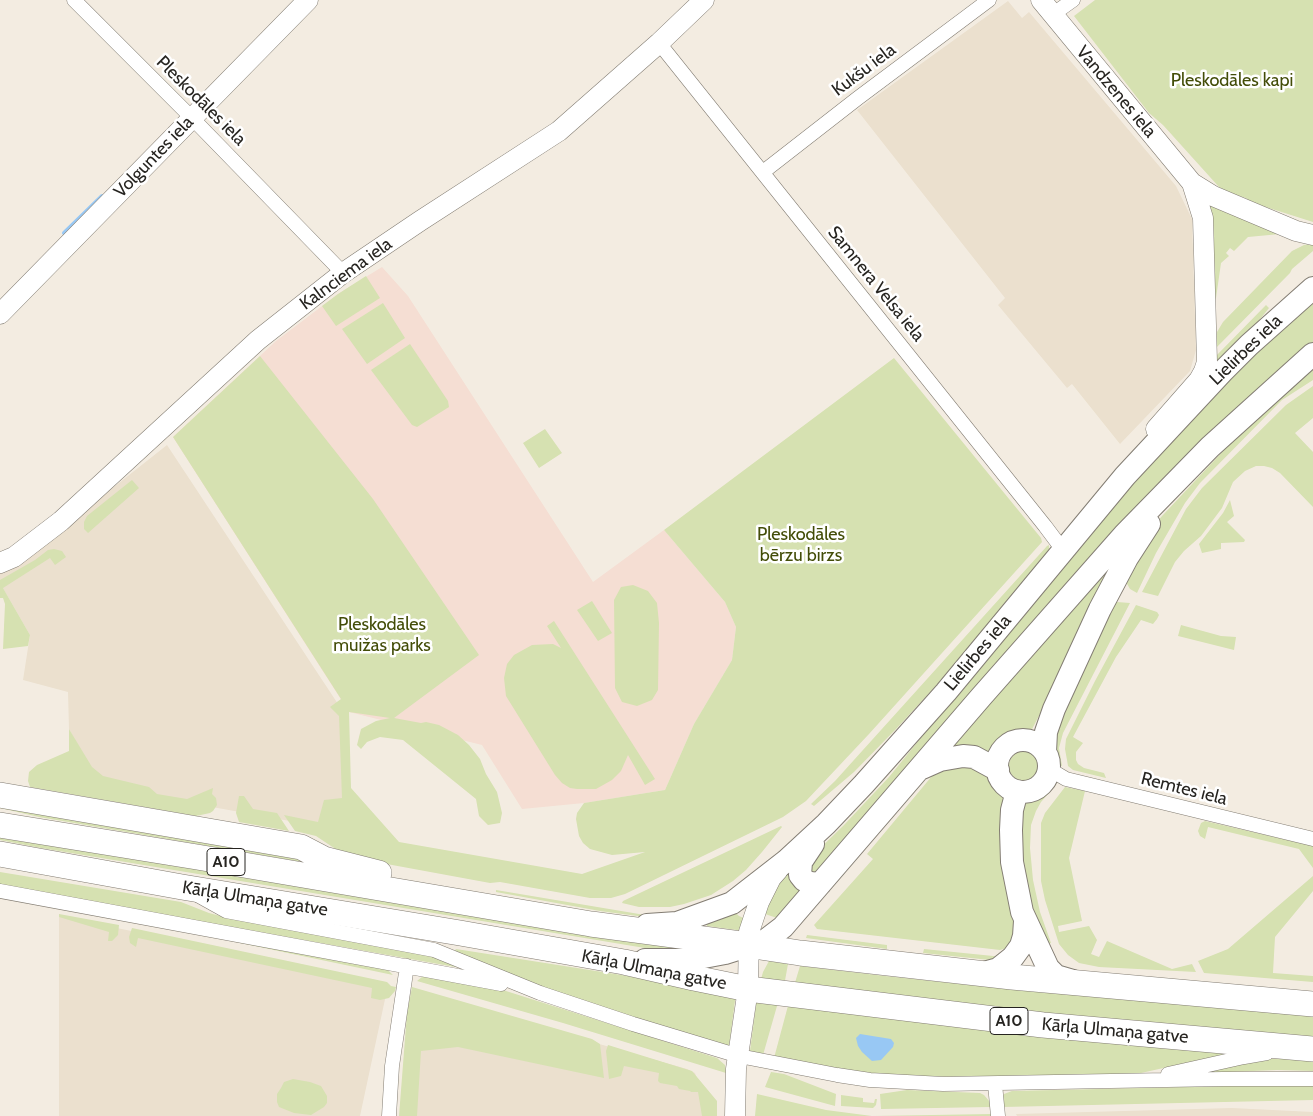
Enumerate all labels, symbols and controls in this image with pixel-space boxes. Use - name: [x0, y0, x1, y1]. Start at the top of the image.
- street label: Kukšu iela: [828, 39, 900, 101]
- street label: Vandzenes iela: [1071, 42, 1161, 142]
- street label: Pleskodāles iela: [152, 52, 250, 150]
- park label: Pleskodāles kapi: [1171, 70, 1293, 92]
- street label: Volguntes iela: [110, 112, 198, 202]
- street label: Samnera Velsa iela: [823, 222, 929, 346]
- street label: Kalnciema iela: [296, 233, 396, 315]
- street label: Lielirbes iela: [1205, 310, 1287, 390]
- park label: Pleskodāles bērzu birzs: [757, 524, 845, 566]
- street label: Lielirbes iela: [940, 611, 1016, 695]
- park label: Pleskodāles muižas parks: [333, 614, 431, 656]
- street label: Remtes iela: [1139, 768, 1229, 810]
- road number: A10: [207, 849, 245, 876]
- street label: Kārļa Ulmaņa gatve: [181, 877, 329, 921]
- street label: Kārļa Ulmaņa gatve: [580, 945, 728, 995]
- road number: A10: [990, 1008, 1028, 1034]
- street label: Kārļa Ulmaņa gatve: [1041, 1014, 1189, 1048]

